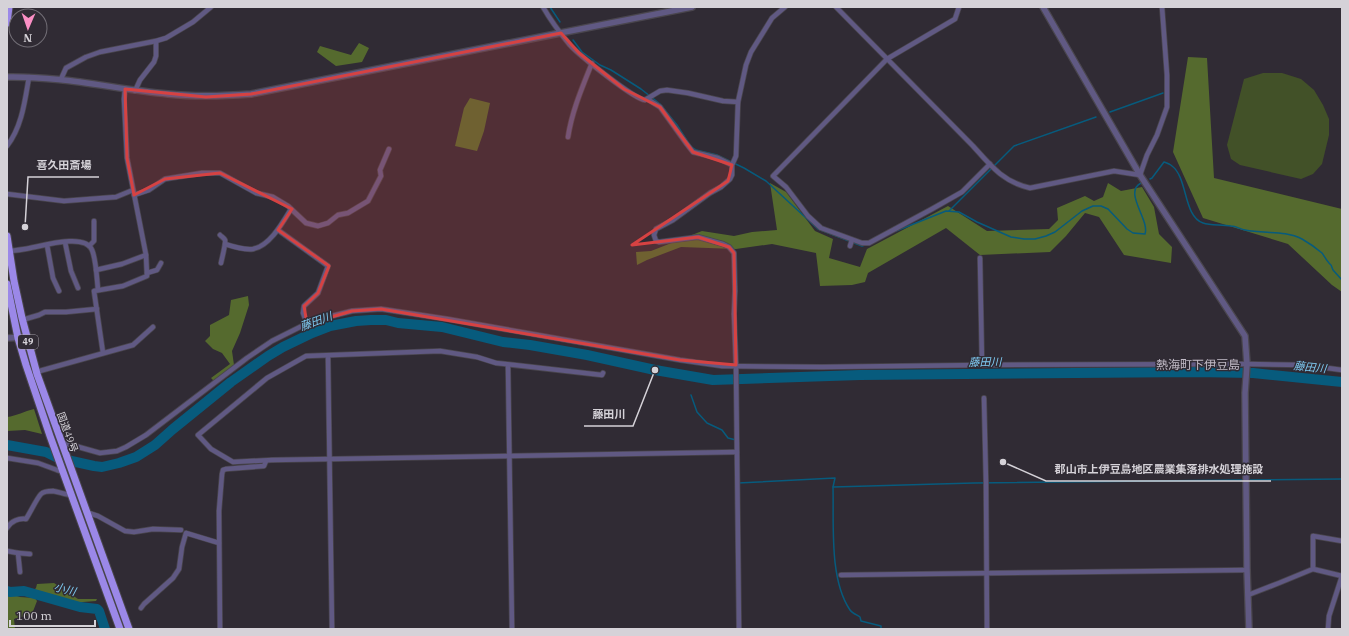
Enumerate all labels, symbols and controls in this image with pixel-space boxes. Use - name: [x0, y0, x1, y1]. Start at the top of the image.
- north arrow: [8, 8, 48, 48]
- text: N: [23, 31, 32, 45]
- callout: 喜久田斎場: [28, 154, 99, 177]
- text: 喜久田斎場: [37, 158, 92, 172]
- water label: 藤田川: [298, 308, 335, 333]
- road number: 49: [18, 335, 38, 349]
- water label: 藤田川: [968, 355, 1003, 369]
- district label: 熱海町下伊豆島: [1156, 357, 1240, 372]
- water label: 藤田川: [1293, 358, 1328, 376]
- callout: 藤田川: [584, 403, 633, 426]
- text: 藤田川: [593, 407, 626, 421]
- street label: 国道49号: [54, 410, 81, 454]
- callout: 郡山市上伊豆島地区農業集落排水処理施設: [1046, 458, 1271, 481]
- text: 郡山市上伊豆島地区農業集落排水処理施設: [1055, 462, 1264, 476]
- water label: 小川: [53, 580, 78, 599]
- scale bar: [10, 602, 95, 628]
- text: 100 m: [16, 608, 52, 623]

